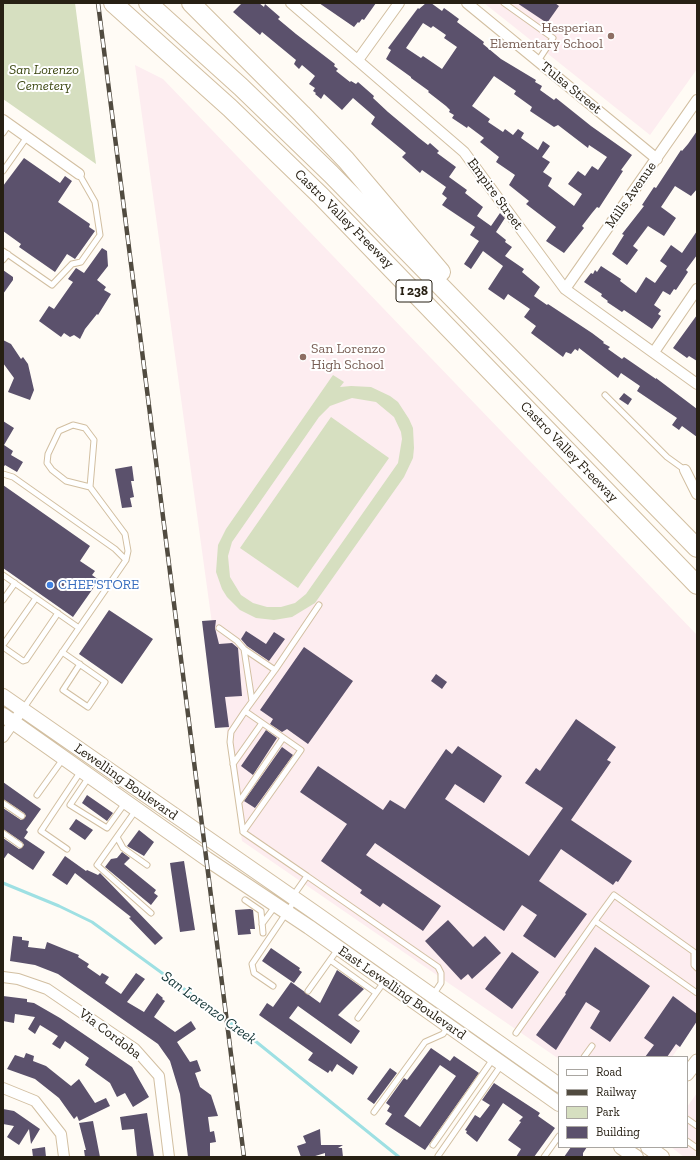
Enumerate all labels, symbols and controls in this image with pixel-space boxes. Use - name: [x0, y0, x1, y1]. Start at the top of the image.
- place label: Hesperian Elementary School: [490, 20, 603, 52]
- marker: Hesperian Elementary School: [606, 31, 616, 41]
- street label: Tulsa Street: [537, 58, 605, 118]
- park label: San Lorenzo Cemetery: [9, 62, 79, 94]
- street label: Empire Street: [463, 155, 527, 233]
- street label: Mills Avenue: [602, 158, 660, 232]
- street label: Castro Valley Freeway: [291, 166, 397, 272]
- road number: I 238: [396, 280, 432, 302]
- place label: San Lorenzo High School: [311, 341, 385, 374]
- marker: San Lorenzo High School: [298, 352, 308, 362]
- street label: Castro Valley Freeway: [517, 398, 621, 506]
- place label: CHEF'STORE: [58, 577, 139, 593]
- marker: CHEF'STORE: [45, 580, 55, 590]
- street label: Lewelling Boulevard: [71, 740, 181, 824]
- street label: East Lewelling Boulevard: [335, 943, 469, 1043]
- water label: San Lorenzo Creek: [158, 968, 260, 1048]
- street label: Via Cordoba: [75, 1005, 145, 1063]
- legend: [558, 1056, 688, 1148]
- text: Road: [596, 1065, 622, 1079]
- text: Railway: [596, 1085, 637, 1099]
- text: Park: [596, 1105, 620, 1119]
- text: Building: [596, 1125, 640, 1139]

